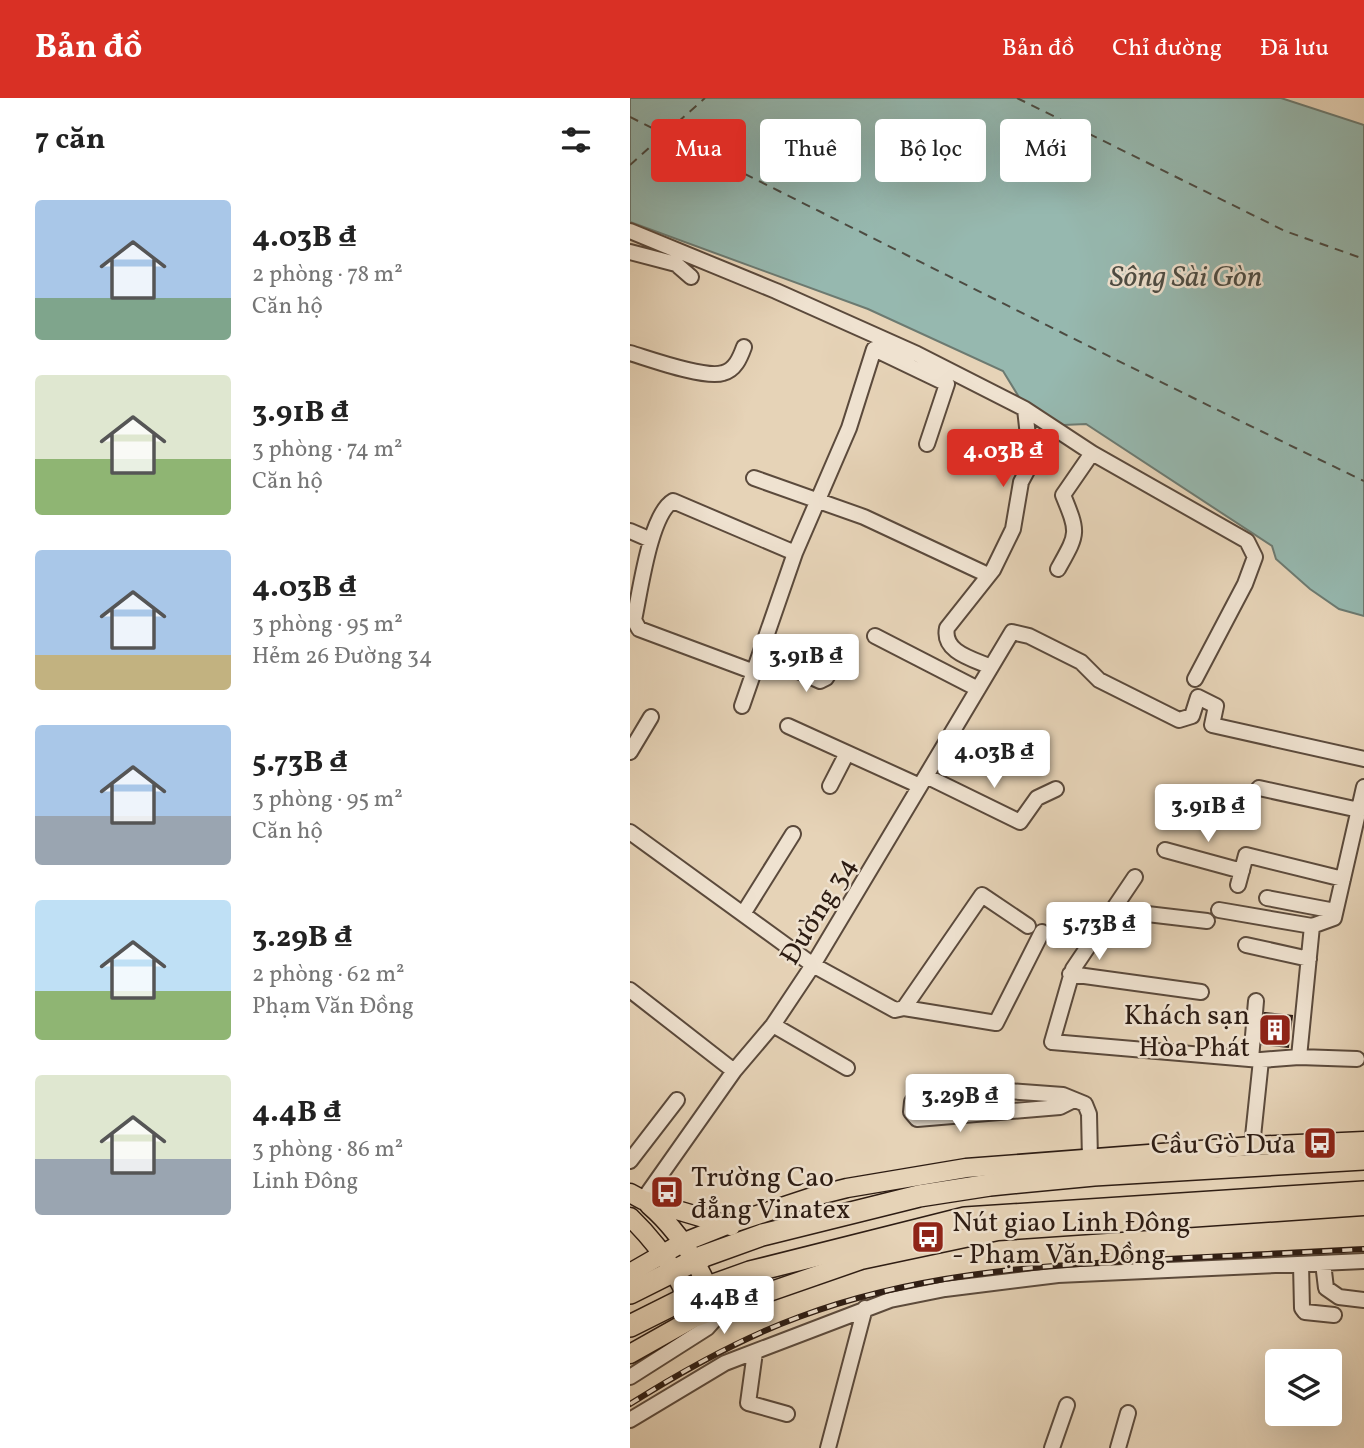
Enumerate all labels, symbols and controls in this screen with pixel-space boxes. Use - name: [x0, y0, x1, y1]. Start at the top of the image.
- text: Bản đồ: [35, 26, 142, 72]
- text: Bản đồ: [1002, 32, 1074, 66]
- text: Chỉ đường: [1112, 32, 1222, 66]
- text: Đã lưu: [1260, 32, 1329, 66]
- text: 7 căn: [35, 119, 105, 161]
- chip: Mua: [651, 119, 746, 182]
- chip: Thuê: [760, 119, 861, 182]
- chip: Bộ lọc: [875, 119, 986, 182]
- chip: Mới: [1000, 119, 1091, 182]
- icon: filters: [557, 121, 595, 159]
- text: 4.03B ₫: [252, 217, 356, 259]
- icon: home: [91, 228, 175, 312]
- water label: Sông Sài Gòn: [1110, 257, 1262, 299]
- text: 2 phòng · 78 m²: [252, 259, 403, 291]
- text: Căn hộ: [252, 291, 323, 323]
- text: 3.91B ₫: [252, 392, 349, 434]
- icon: home: [91, 403, 175, 487]
- pin: 4.03B ₫: [938, 430, 1068, 489]
- text: 3 phòng · 74 m²: [252, 434, 403, 466]
- text: 4.03B ₫: [963, 436, 1043, 468]
- text: Căn hộ: [252, 466, 323, 498]
- text: 4.03B ₫: [252, 567, 356, 609]
- icon: home: [91, 578, 175, 662]
- text: 3 phòng · 95 m²: [252, 609, 403, 641]
- pin: 3.91B ₫: [741, 634, 871, 694]
- text: Hẻm 26 Đường 34: [252, 641, 433, 673]
- text: 3.91B ₫: [769, 641, 843, 673]
- pin: 4.03B ₫: [929, 730, 1059, 790]
- text: 4.03B ₫: [954, 737, 1034, 769]
- text: 5.73B ₫: [252, 742, 348, 784]
- icon: home: [91, 753, 175, 837]
- text: 3 phòng · 95 m²: [252, 784, 403, 816]
- pin: 3.91B ₫: [1143, 784, 1273, 844]
- text: 3.91B ₫: [1171, 791, 1245, 823]
- text: Căn hộ: [252, 816, 323, 848]
- street label: Đường 34: [771, 850, 867, 973]
- pin: 5.73B ₫: [1034, 902, 1164, 962]
- text: 5.73B ₫: [1062, 909, 1136, 941]
- text: 3.29B ₫: [252, 917, 352, 959]
- icon: home: [91, 928, 175, 1012]
- text: 2 phòng · 62 m²: [252, 959, 405, 991]
- text: Phạm Văn Đồng: [252, 991, 414, 1023]
- place label: Khách sạn Hòa Phát: [1124, 997, 1250, 1068]
- building icon: Khách sạn Hòa Phát: [1256, 1011, 1294, 1049]
- pin: 3.29B ₫: [895, 1074, 1025, 1134]
- text: 3.29B ₫: [922, 1081, 998, 1113]
- text: 4.4B ₫: [252, 1092, 341, 1134]
- icon: home: [91, 1103, 175, 1187]
- bus stop icon: Cầu Gò Dưa: [1301, 1124, 1339, 1162]
- place label: Cầu Gò Dưa: [1151, 1126, 1296, 1165]
- text: 3 phòng · 86 m²: [252, 1134, 403, 1166]
- place label: Trường Cao đẳng Vinatex: [691, 1159, 850, 1230]
- text: Linh Đông: [252, 1166, 358, 1198]
- bus stop icon: Trường Cao đẳng Vinatex: [648, 1173, 686, 1211]
- place label: Nút giao Linh Đông - Phạm Văn Đồng: [952, 1204, 1191, 1275]
- bus stop icon: Nút giao Linh Đông - Phạm Văn Đồng: [909, 1218, 947, 1256]
- pin: 4.4B ₫: [667, 1276, 781, 1336]
- text: 4.4B ₫: [690, 1283, 758, 1315]
- map controls: [1265, 1349, 1342, 1426]
- button: layers: [1265, 1349, 1342, 1426]

